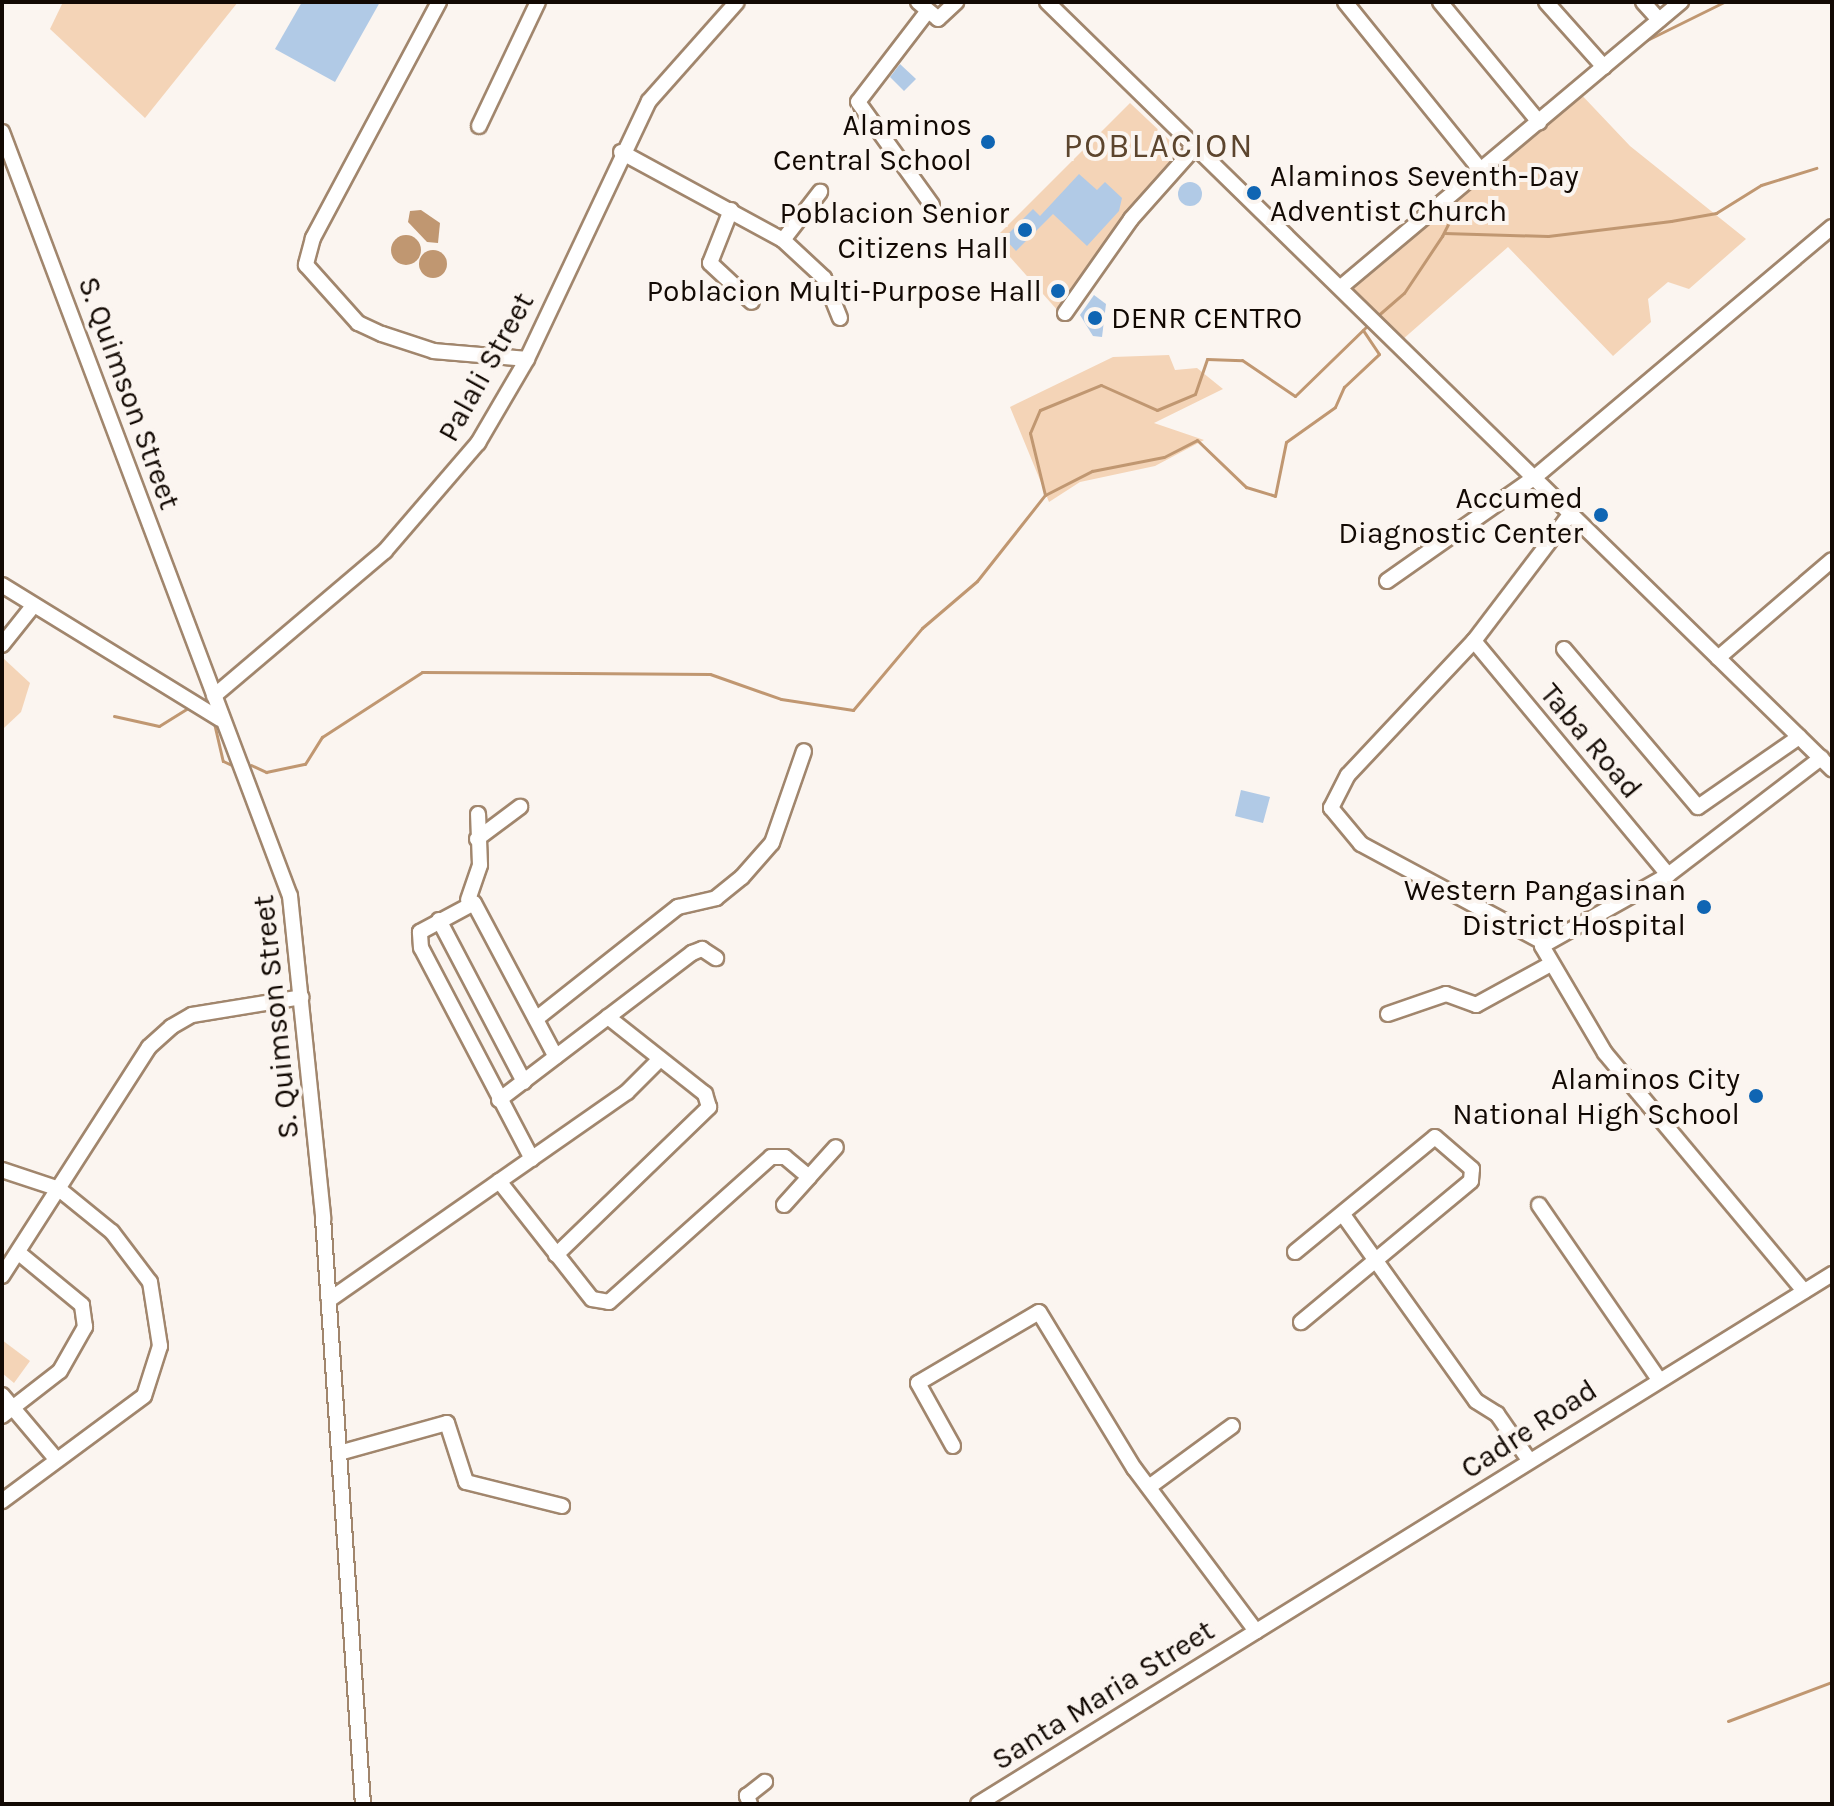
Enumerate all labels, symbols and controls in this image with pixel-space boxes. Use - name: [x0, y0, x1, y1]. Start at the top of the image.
- place label: Alaminos Central School: [773, 107, 972, 178]
- district label: POBLACION: [1064, 127, 1254, 167]
- marker: Alaminos Central School: [979, 133, 997, 151]
- place label: Alaminos Seventh-Day Adventist Church: [1270, 158, 1579, 228]
- marker: Alaminos Seventh-Day Adventist Church: [1245, 184, 1263, 202]
- place label: Poblacion Senior Citizens Hall: [779, 195, 1009, 266]
- marker: Poblacion Senior Citizens Hall: [1016, 221, 1034, 239]
- street label: S. Quimson Street: [70, 272, 188, 514]
- place label: Poblacion Multi-Purpose Hall: [646, 273, 1042, 309]
- marker: Poblacion Multi-Purpose Hall: [1049, 282, 1067, 300]
- street label: Palali Street: [430, 286, 542, 448]
- place label: DENR CENTRO: [1111, 300, 1302, 336]
- marker: DENR CENTRO: [1086, 309, 1104, 327]
- place label: Accumed Diagnostic Center: [1338, 480, 1583, 550]
- marker: Accumed Diagnostic Center: [1590, 504, 1612, 526]
- street label: Taba Road: [1532, 676, 1650, 806]
- place label: Western Pangasinan District Hospital: [1404, 872, 1686, 942]
- street label: S. Quimson Street: [245, 893, 307, 1141]
- marker: Western Pangasinan District Hospital: [1693, 896, 1715, 918]
- place label: Alaminos City National High School: [1452, 1061, 1740, 1132]
- marker: Alaminos City National High School: [1747, 1087, 1765, 1105]
- street label: Cadre Road: [1454, 1372, 1604, 1486]
- street label: Santa Maria Street: [985, 1612, 1221, 1778]

